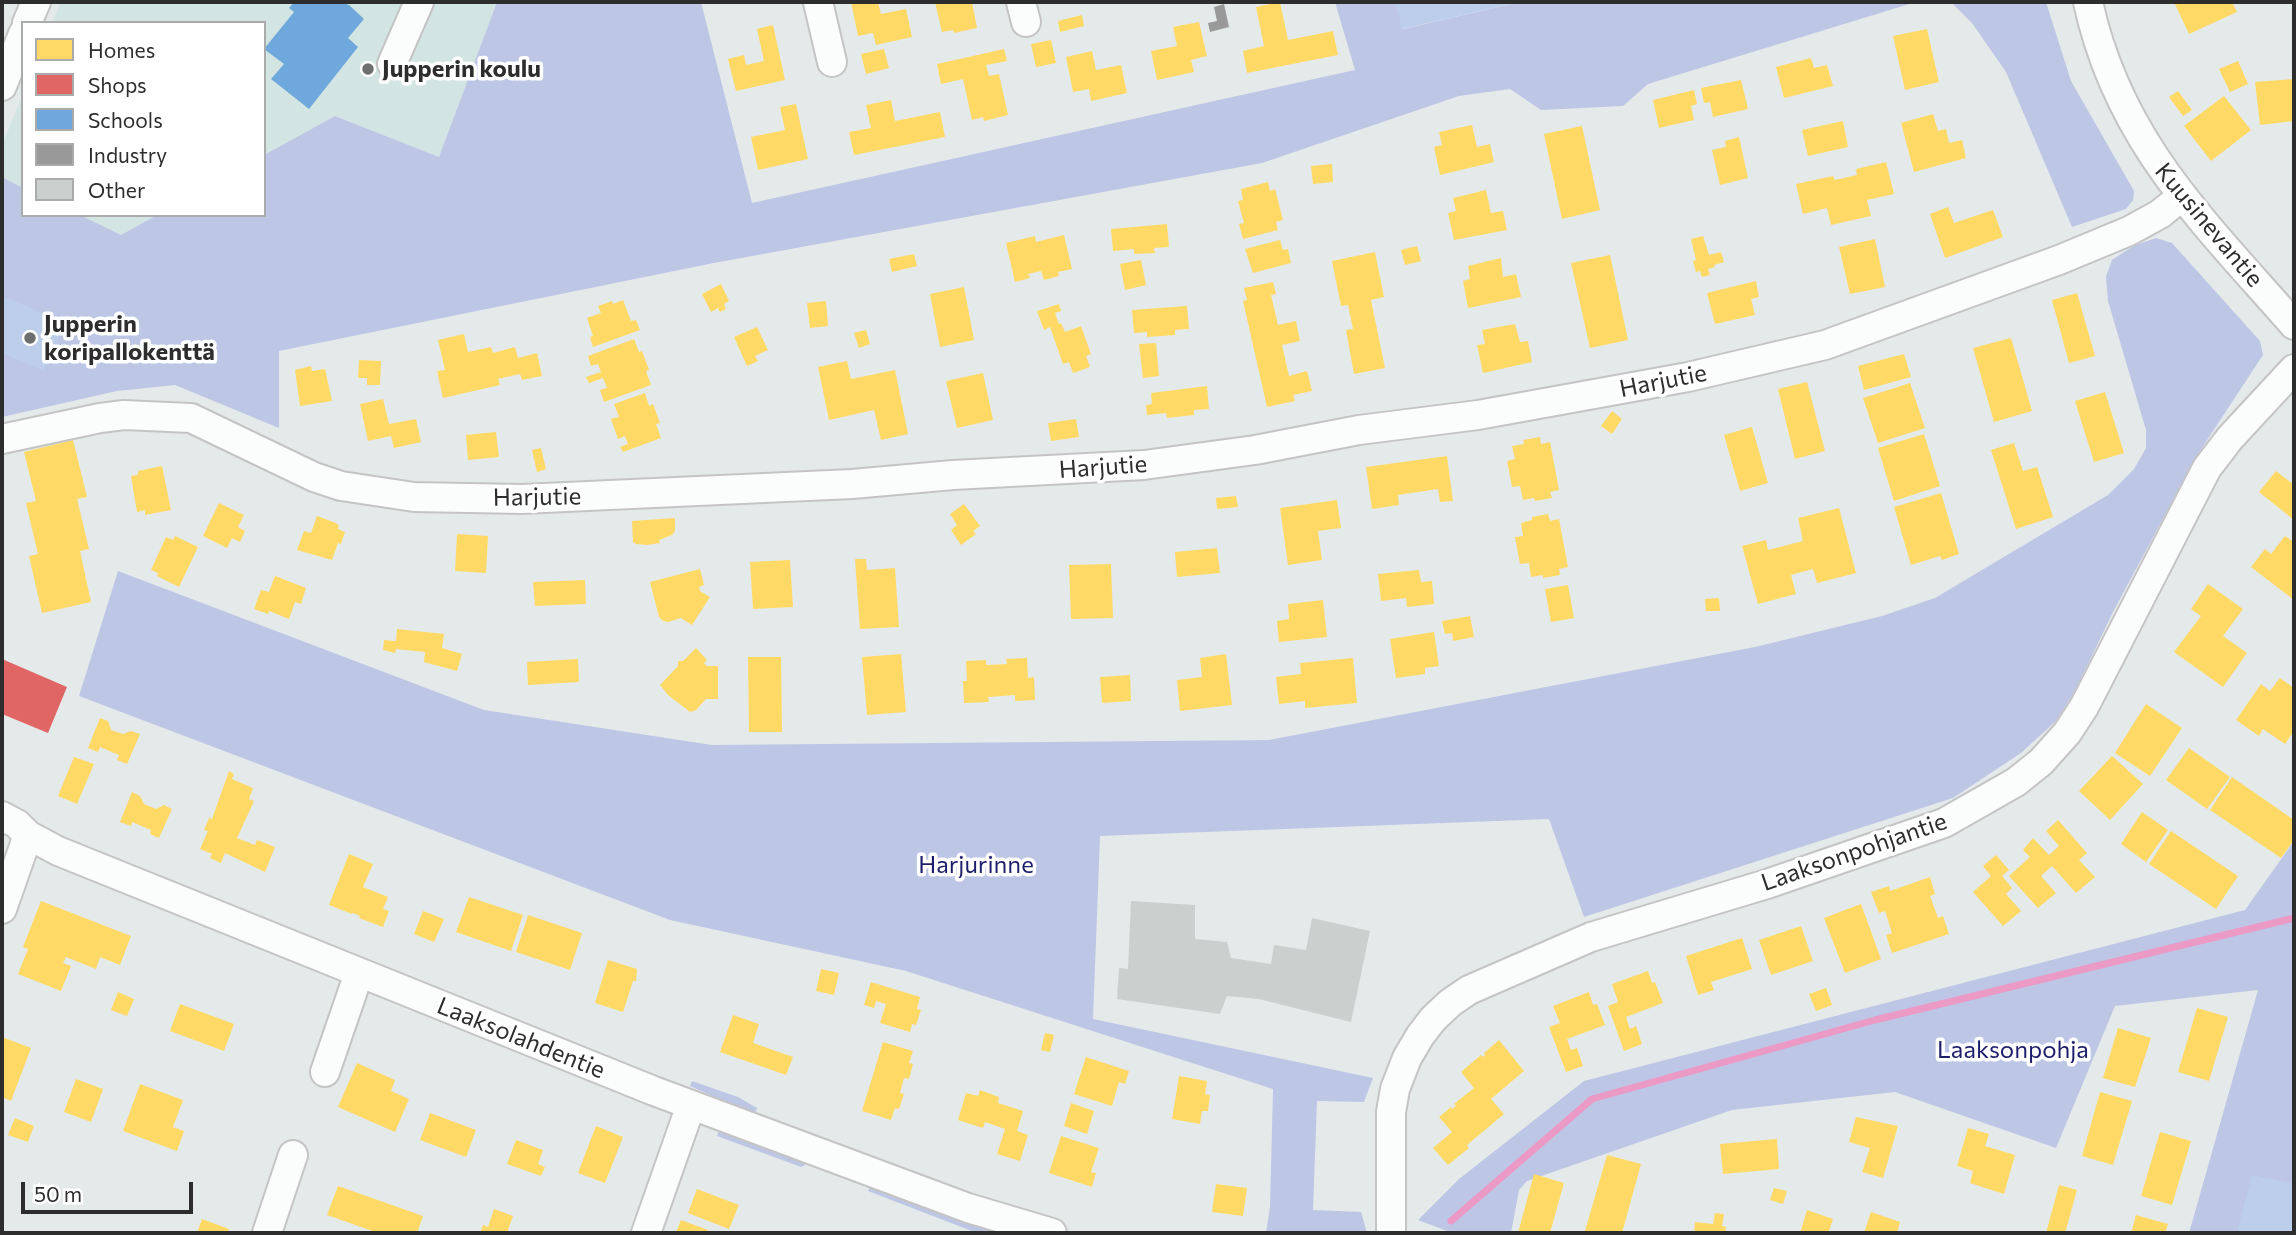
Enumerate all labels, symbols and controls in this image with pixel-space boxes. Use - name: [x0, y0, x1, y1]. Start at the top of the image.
- legend: [21, 21, 266, 217]
- text: Homes: [88, 37, 155, 62]
- place label: Jupperin koulu: [382, 55, 541, 83]
- marker: Jupperin koulu: [360, 61, 376, 77]
- text: Shops: [88, 72, 147, 97]
- text: Schools: [88, 107, 163, 132]
- text: Industry: [88, 142, 167, 167]
- street label: Kuusinevantie: [2149, 157, 2269, 293]
- text: Other: [88, 177, 145, 202]
- place label: Jupperin koripallokenttä: [44, 310, 215, 366]
- marker: Jupperin koripallokenttä: [22, 330, 38, 346]
- street label: Harjutie: [1617, 358, 1709, 404]
- street label: Harjutie: [1058, 450, 1148, 484]
- street label: Harjutie: [493, 482, 581, 512]
- street label: Laaksonpohjantie: [1757, 807, 1951, 897]
- park label: Harjurinne: [918, 851, 1034, 879]
- street label: Laaksolahdentie: [433, 991, 609, 1085]
- park label: Laaksonpohja: [1937, 1036, 2089, 1064]
- scale bar: [24, 1168, 196, 1212]
- text: 50 m: [34, 1181, 82, 1206]

